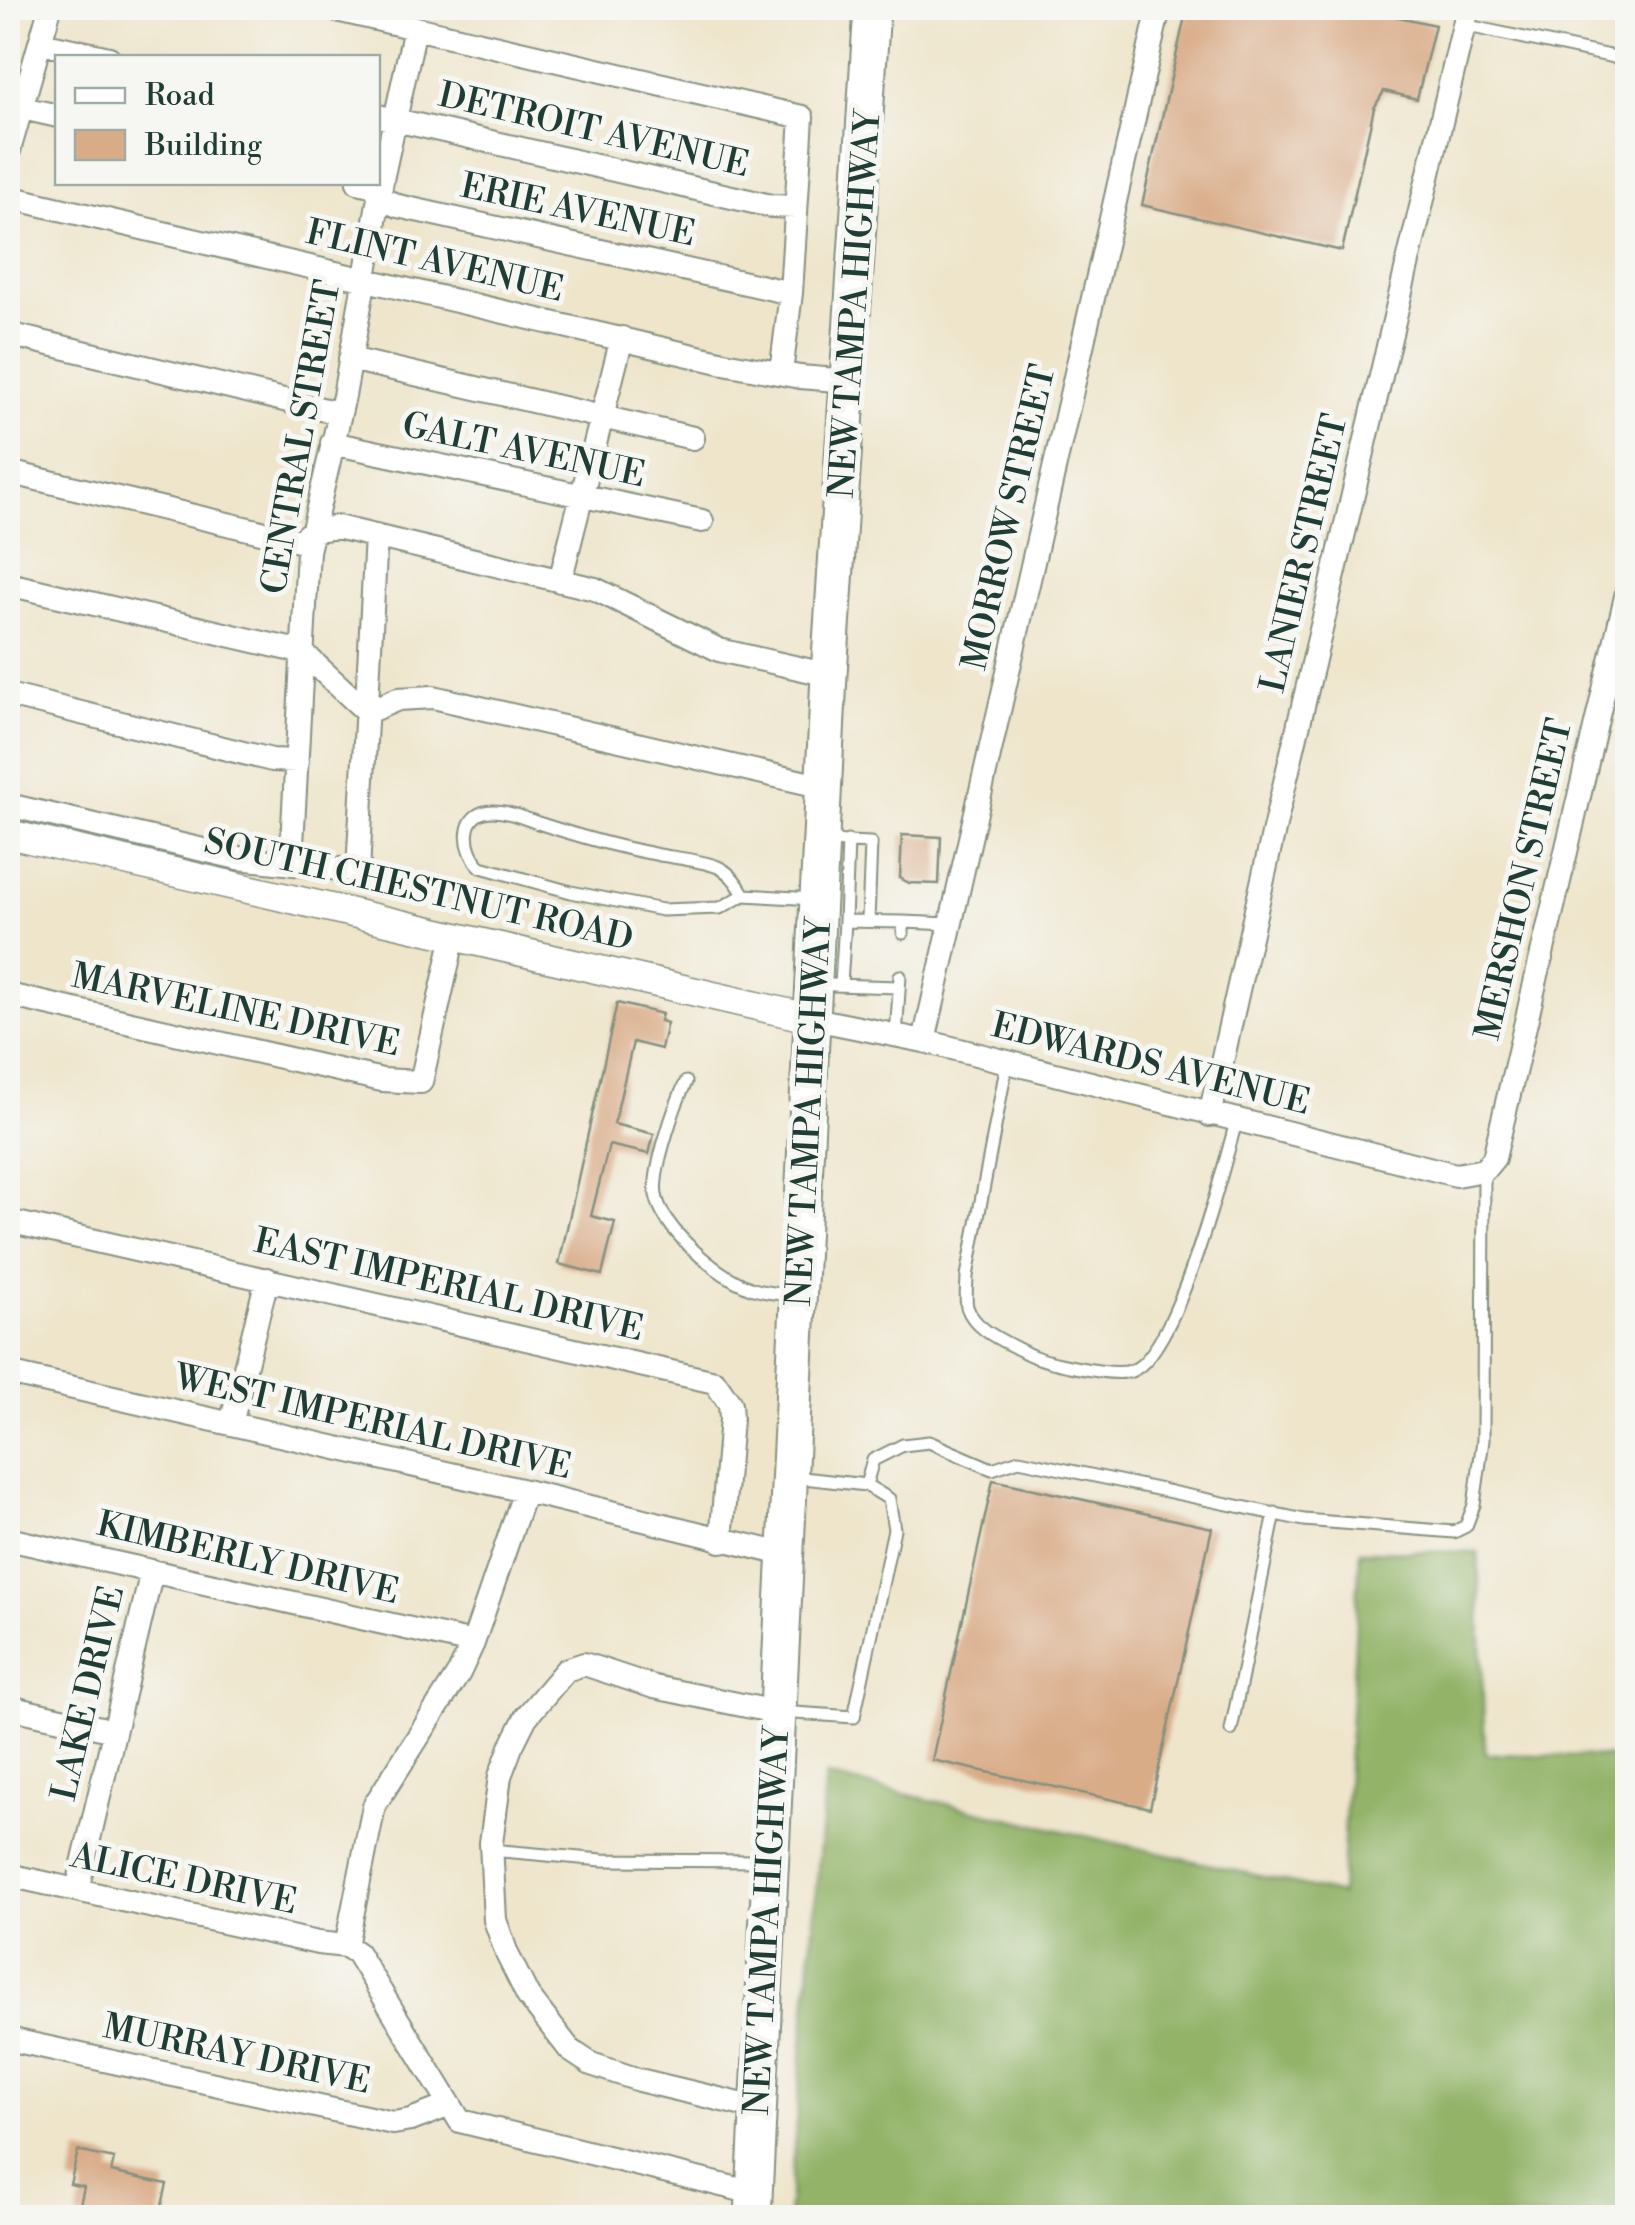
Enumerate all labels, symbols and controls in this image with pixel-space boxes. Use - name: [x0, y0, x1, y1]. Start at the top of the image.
- legend: [55, 55, 380, 185]
- street label: DETROIT AVENUE: [434, 74, 753, 187]
- text: Road: [145, 77, 215, 115]
- street label: NEW TAMPA HIGHWAY: [820, 107, 891, 500]
- text: Building: [144, 127, 263, 165]
- street label: ERIE AVENUE: [457, 165, 699, 256]
- street label: FLINT AVENUE: [302, 211, 567, 312]
- street label: CENTRAL STREET: [253, 277, 350, 598]
- street label: MORROW STREET: [953, 360, 1066, 674]
- street label: GALT AVENUE: [398, 404, 649, 497]
- street label: LANIER STREET: [1252, 410, 1357, 697]
- street label: MERSHON STREET: [1467, 714, 1582, 1044]
- street label: SOUTH CHESTNUT ROAD: [200, 820, 637, 961]
- street label: NEW TAMPA HIGHWAY: [778, 915, 841, 1307]
- street label: MARVELINE DRIVE: [68, 955, 404, 1066]
- street label: EDWARDS AVENUE: [987, 1004, 1314, 1125]
- street label: EAST IMPERIAL DRIVE: [250, 1220, 647, 1351]
- street label: WEST IMPERIAL DRIVE: [169, 1356, 575, 1489]
- street label: KIMBERLY DRIVE: [93, 1503, 403, 1614]
- street label: LAKE DRIVE: [43, 1582, 134, 1805]
- street label: NEW TAMPA HIGHWAY: [736, 1724, 799, 2116]
- street label: ALICE DRIVE: [66, 1834, 301, 1924]
- street label: MURRAY DRIVE: [99, 2005, 374, 2104]

